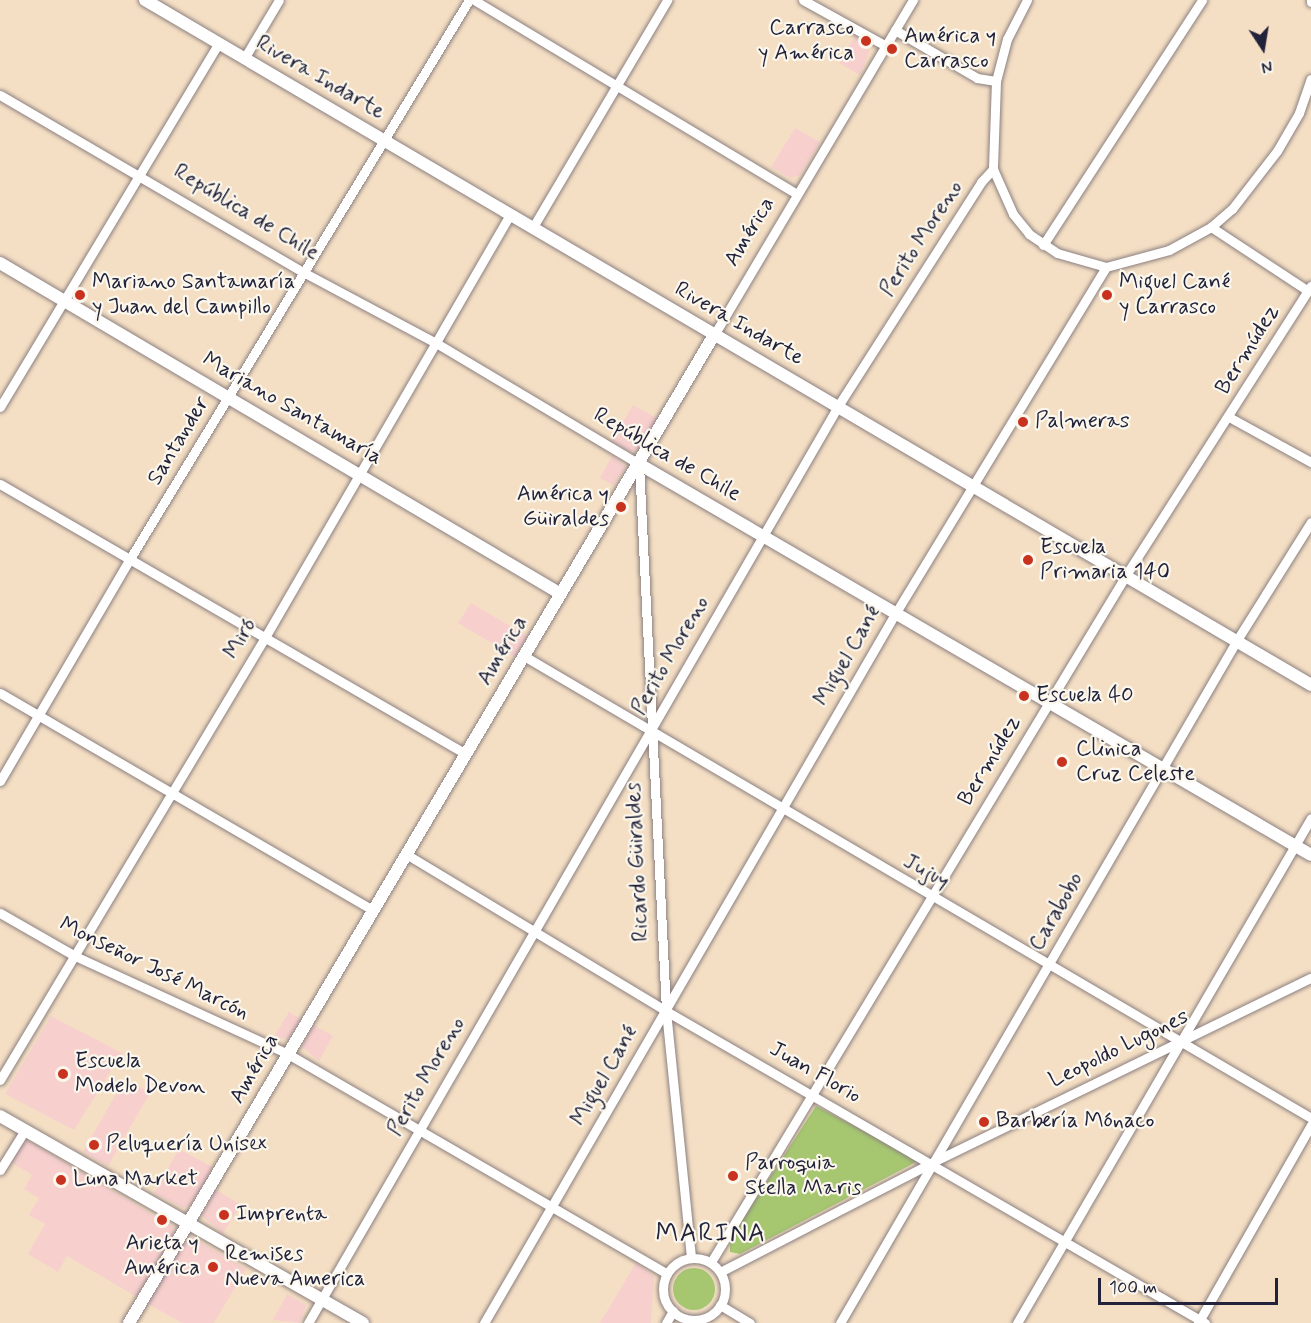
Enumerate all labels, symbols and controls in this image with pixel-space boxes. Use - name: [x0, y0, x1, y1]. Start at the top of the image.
- place label: Carrasco y América: [762, 15, 854, 66]
- north arrow: [1233, 18, 1293, 78]
- place label: América y Carrasco: [904, 23, 996, 74]
- street label: Rivera Indarte: [251, 30, 389, 126]
- marker: Carrasco y América: [859, 34, 873, 48]
- marker: América y Carrasco: [885, 42, 899, 56]
- text: N: [1259, 55, 1274, 77]
- street label: República de Chile: [168, 159, 324, 267]
- street label: Perito Moreno: [875, 176, 969, 302]
- street label: América: [719, 193, 781, 271]
- place label: Mariano Santamaría y Juan del Campillo: [92, 269, 295, 320]
- place label: Miguel Cané y Carrasco: [1119, 269, 1230, 320]
- street label: Rivera Indarte: [670, 276, 808, 372]
- marker: Mariano Santamaría y Juan del Campillo: [73, 288, 87, 302]
- marker: Miguel Cané y Carrasco: [1100, 288, 1114, 302]
- street label: Bermúdez: [1210, 300, 1286, 400]
- street label: Mariano Santamaría: [197, 347, 387, 471]
- street label: Santander: [142, 392, 216, 490]
- street label: República de Chile: [588, 402, 746, 508]
- place label: Palmeras: [1035, 409, 1130, 435]
- marker: Palmeras: [1016, 415, 1030, 429]
- place label: América y Güiraldes: [517, 481, 609, 532]
- marker: América y Güiraldes: [614, 500, 628, 514]
- place label: Escuela Primaria 140: [1040, 534, 1170, 586]
- marker: Escuela Primaria 140: [1021, 553, 1035, 567]
- street label: Perito Moreno: [626, 592, 716, 720]
- street label: Miguel Cané: [809, 601, 887, 711]
- street label: América: [472, 612, 534, 690]
- street label: Miró: [219, 614, 263, 664]
- place label: Escuela 40: [1036, 683, 1134, 709]
- marker: Escuela 40: [1017, 689, 1031, 703]
- street label: Bermúdez: [953, 711, 1027, 811]
- place label: Clinica Cruz Celeste: [1076, 736, 1196, 788]
- marker: Clinica Cruz Celeste: [1053, 753, 1071, 771]
- street label: Ricardo Güiraldes: [621, 782, 655, 942]
- street label: Jujuy: [898, 848, 954, 896]
- street label: Carabobo: [1024, 868, 1090, 956]
- street label: Monseñor José Marcón: [53, 911, 255, 1027]
- street label: Leopoldo Lugones: [1041, 1002, 1197, 1096]
- street label: Perito Moreno: [382, 1013, 472, 1141]
- street label: Miguel Cané: [566, 1021, 644, 1131]
- street label: América: [225, 1029, 285, 1109]
- street label: Juan Florio: [764, 1036, 866, 1110]
- place label: Escuela Modelo Devon: [75, 1048, 205, 1100]
- marker: Escuela Modelo Devon: [56, 1067, 70, 1081]
- place label: Barbería Mónaco: [996, 1109, 1154, 1135]
- marker: Barbería Mónaco: [977, 1115, 991, 1129]
- place label: Peluquería Unisex: [106, 1132, 267, 1158]
- marker: Peluquería Unisex: [87, 1138, 101, 1152]
- place label: Parroquia Stella Maris: [745, 1150, 856, 1202]
- place label: Luna Market: [73, 1167, 198, 1193]
- marker: Parroquia Stella Maris: [726, 1169, 740, 1183]
- marker: Luna Market: [54, 1173, 68, 1187]
- place label: Imprenta: [236, 1202, 327, 1228]
- marker: Imprenta: [217, 1208, 231, 1222]
- marker: Arieta y América: [155, 1213, 169, 1227]
- district label: MARINA: [655, 1219, 767, 1251]
- place label: Arieta y América: [124, 1230, 200, 1282]
- place label: Remises Nueva America: [225, 1241, 365, 1292]
- marker: Remises Nueva America: [206, 1260, 220, 1274]
- scale bar: [1101, 1266, 1281, 1304]
- text: 100 m: [1109, 1276, 1157, 1300]

